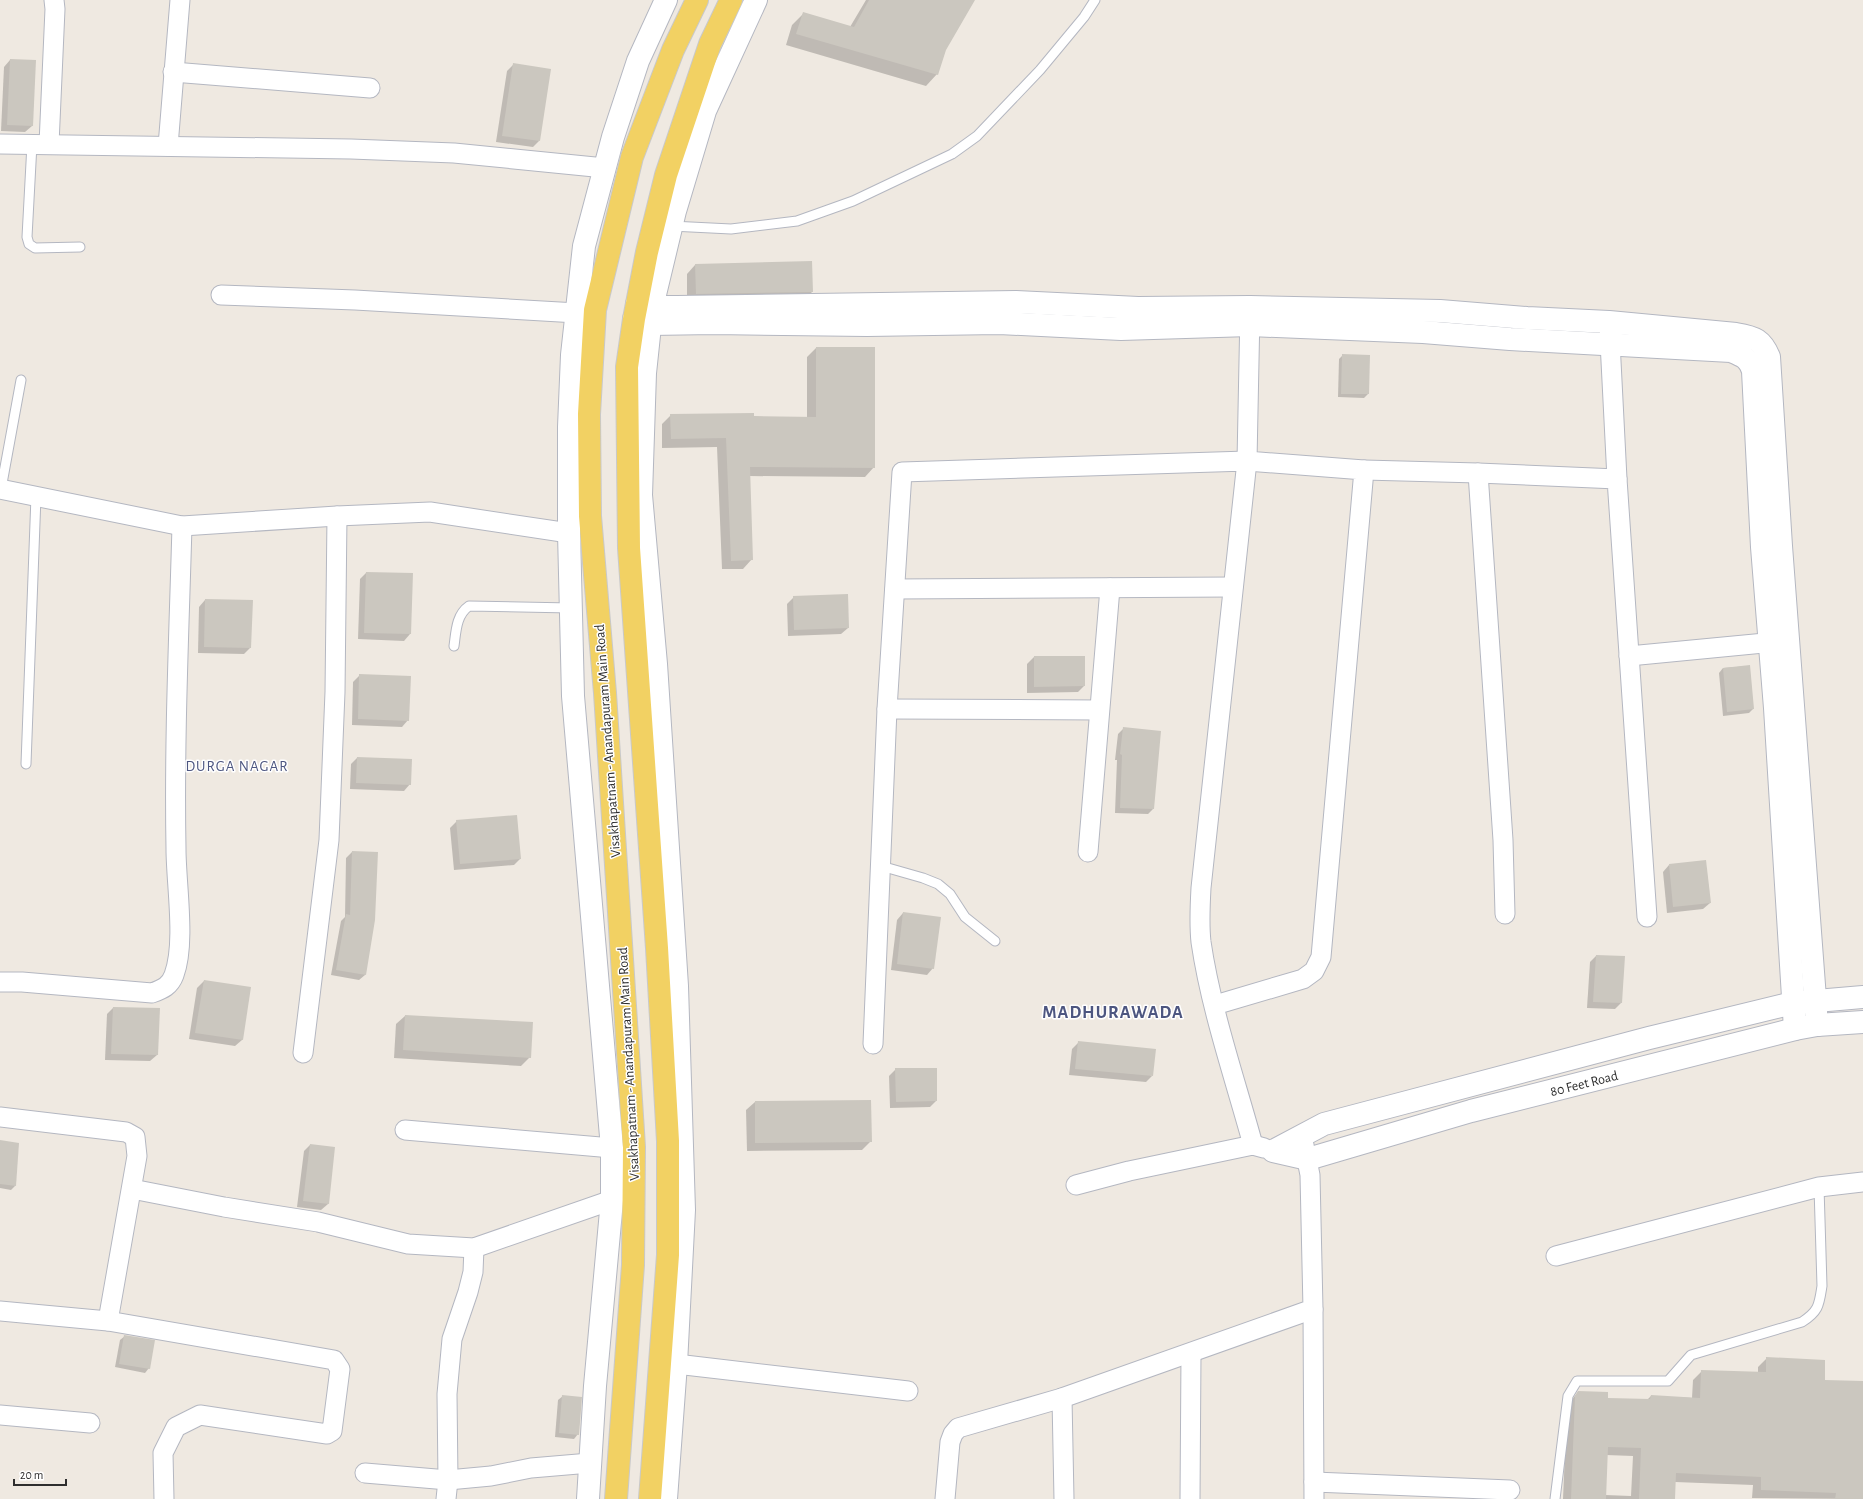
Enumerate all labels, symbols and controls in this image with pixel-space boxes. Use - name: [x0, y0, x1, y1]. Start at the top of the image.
- street label: Visakhapatnam - Anandapuram Main Road: [593, 624, 623, 858]
- district label: DURGA NAGAR: [185, 759, 289, 774]
- street label: Visakhapatnam - Anandapuram Main Road: [616, 947, 642, 1181]
- district label: MADHURAWADA: [1042, 1004, 1184, 1022]
- street label: 80 Feet Road: [1549, 1069, 1620, 1099]
- scale bar: [14, 1461, 66, 1487]
- text: 20 m: [20, 1469, 43, 1481]

